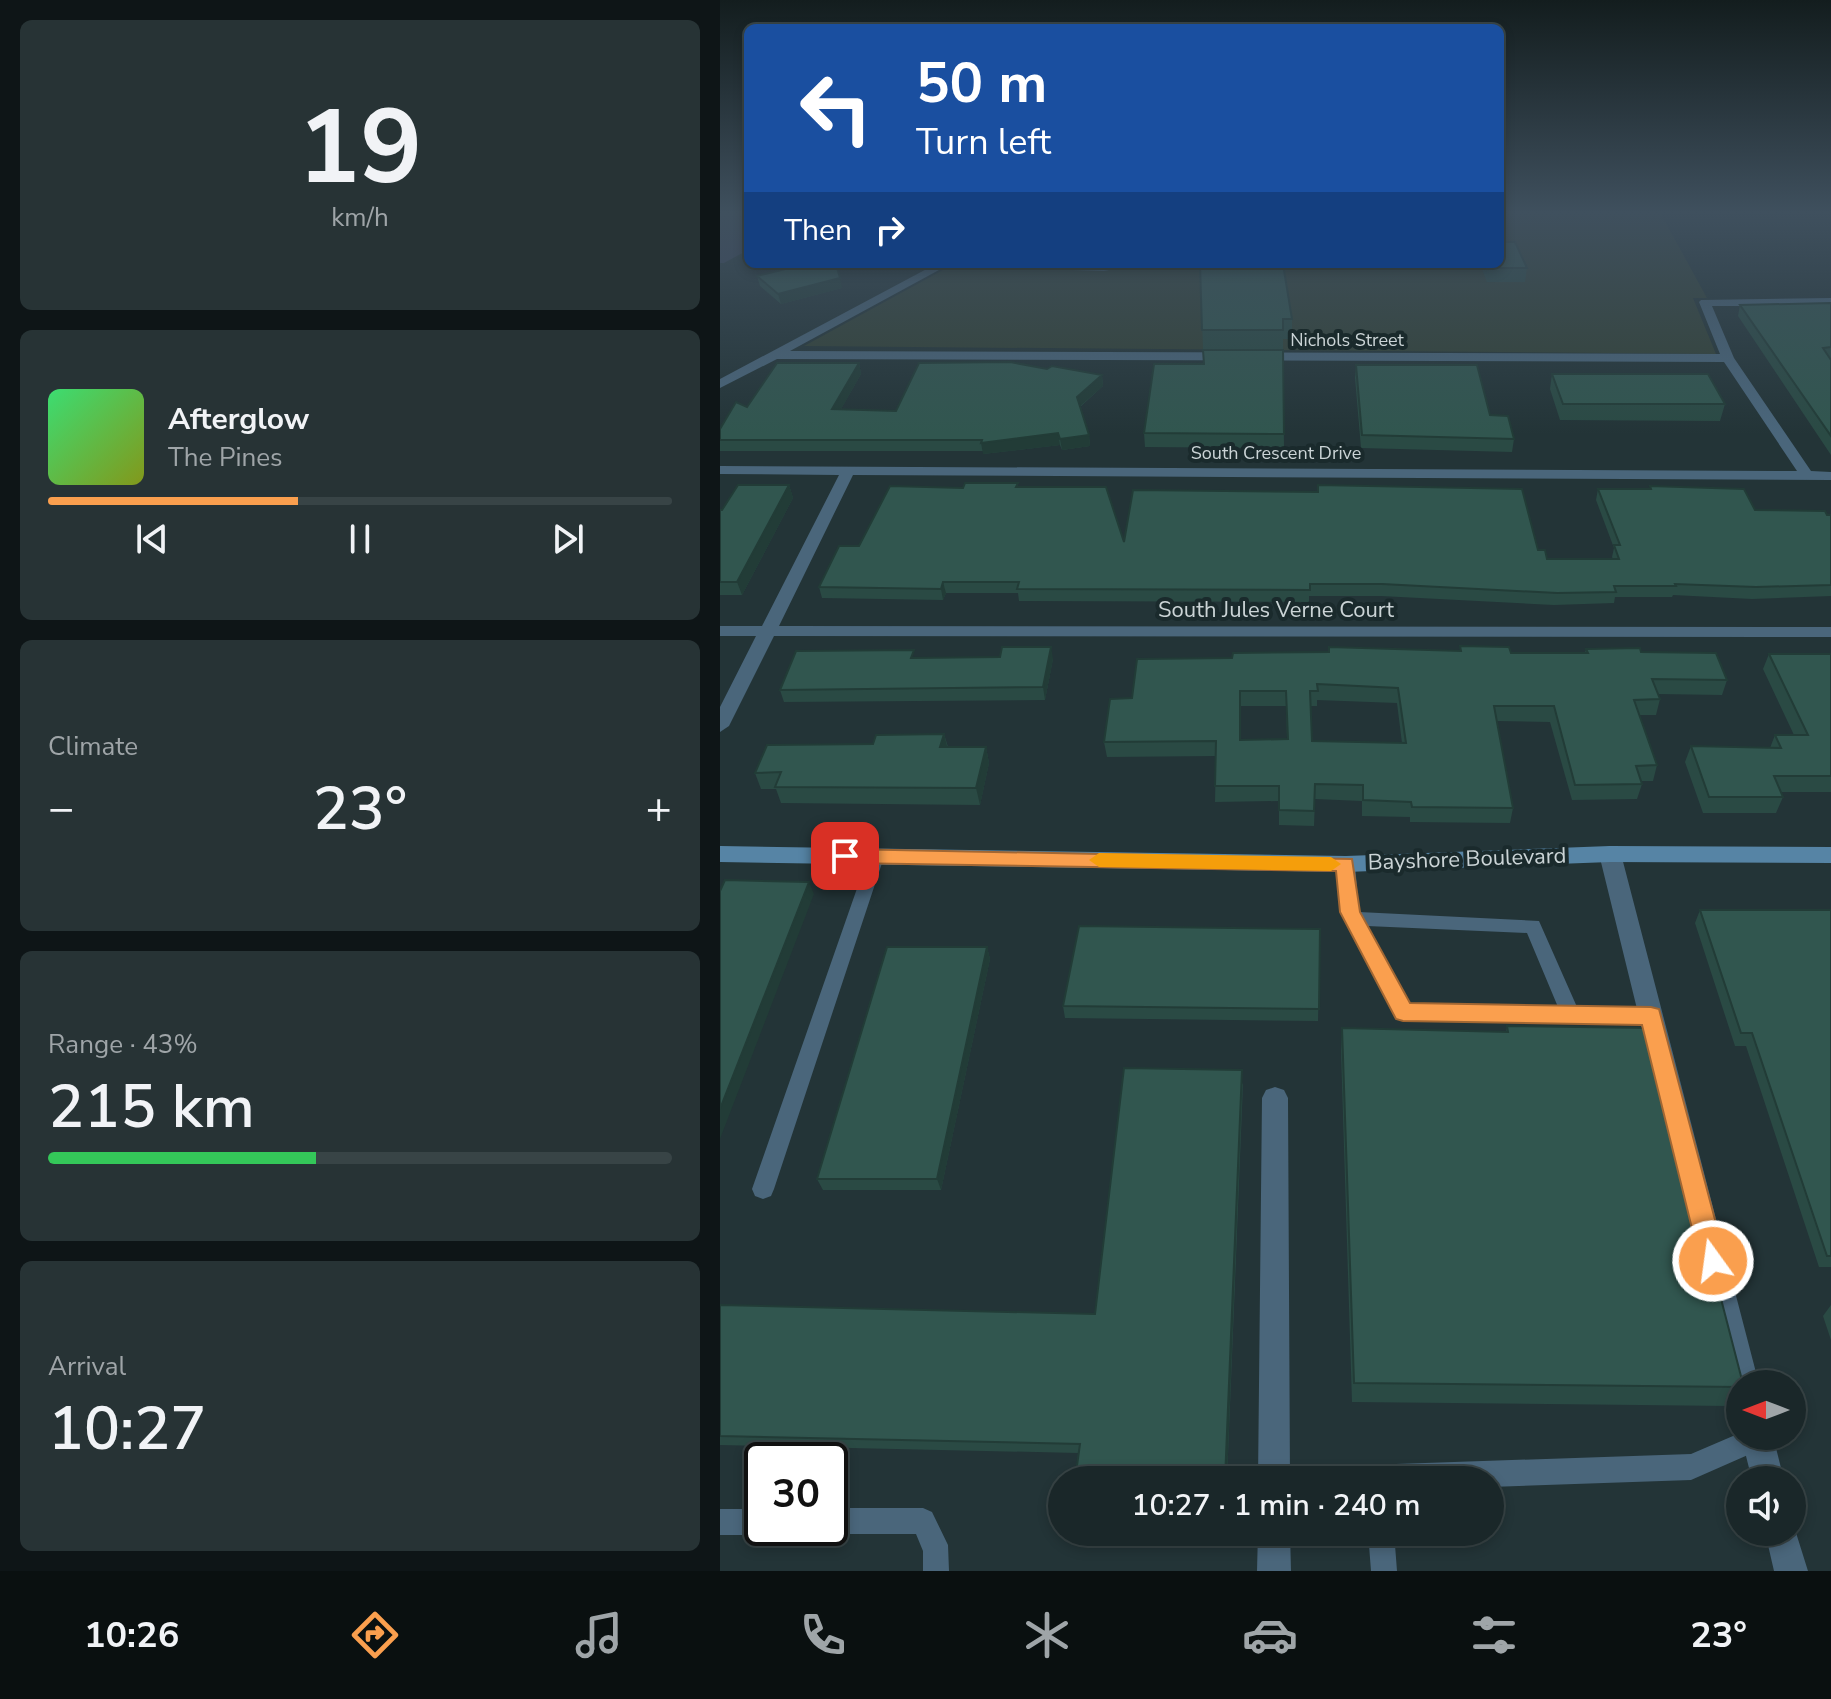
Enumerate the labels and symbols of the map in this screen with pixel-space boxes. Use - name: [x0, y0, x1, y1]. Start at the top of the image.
- street label: Nichols Street: [1290, 328, 1405, 352]
- street label: South Crescent Drive: [1191, 441, 1361, 465]
- street label: South Jules Verne Court: [1158, 595, 1394, 625]
- pin: [811, 822, 879, 890]
- street label: Bayshore Boulevard: [1367, 841, 1567, 877]
- position arrow: [1671, 1219, 1755, 1303]
- north arrow: [1726, 1370, 1806, 1450]
- speed limit sign: 30: [744, 1442, 848, 1546]

